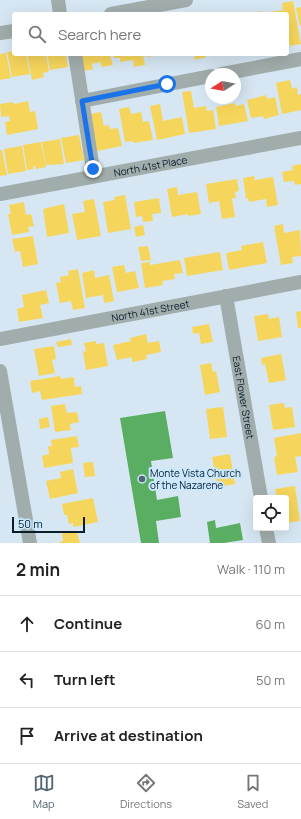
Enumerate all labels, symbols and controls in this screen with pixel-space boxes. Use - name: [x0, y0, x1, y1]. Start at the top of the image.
- search box: [12, 12, 289, 56]
- icon: search: [26, 23, 48, 45]
- text: Search here: [58, 24, 141, 45]
- north arrow: [205, 68, 241, 104]
- route start: [158, 75, 176, 93]
- street label: North 41st Place: [112, 152, 189, 180]
- route end: [84, 160, 102, 178]
- street label: North 41st Street: [110, 296, 190, 325]
- street label: East Flower Street: [230, 355, 258, 440]
- place label: Monte Vista Church of the Nazarene: [150, 466, 241, 492]
- marker: Monte Vista Church of the Nazarene: [137, 474, 147, 484]
- map controls: [253, 495, 289, 531]
- button: locate: [253, 495, 289, 531]
- scale bar: [12, 515, 85, 534]
- text: 50 m: [18, 516, 43, 531]
- text: 2 min: [16, 558, 60, 581]
- text: Walk · 110 m: [217, 560, 285, 578]
- icon: ahead: [16, 613, 38, 635]
- text: Continue: [54, 613, 122, 634]
- text: 60 m: [255, 615, 285, 633]
- icon: left: [16, 669, 38, 691]
- text: Turn left: [54, 669, 116, 690]
- text: 50 m: [256, 671, 285, 689]
- icon: arrive: [16, 725, 38, 747]
- text: Arrive at destination: [54, 725, 203, 746]
- tab: Map: [33, 772, 55, 811]
- tab: Directions: [120, 772, 172, 811]
- tab: Saved: [237, 772, 268, 811]

